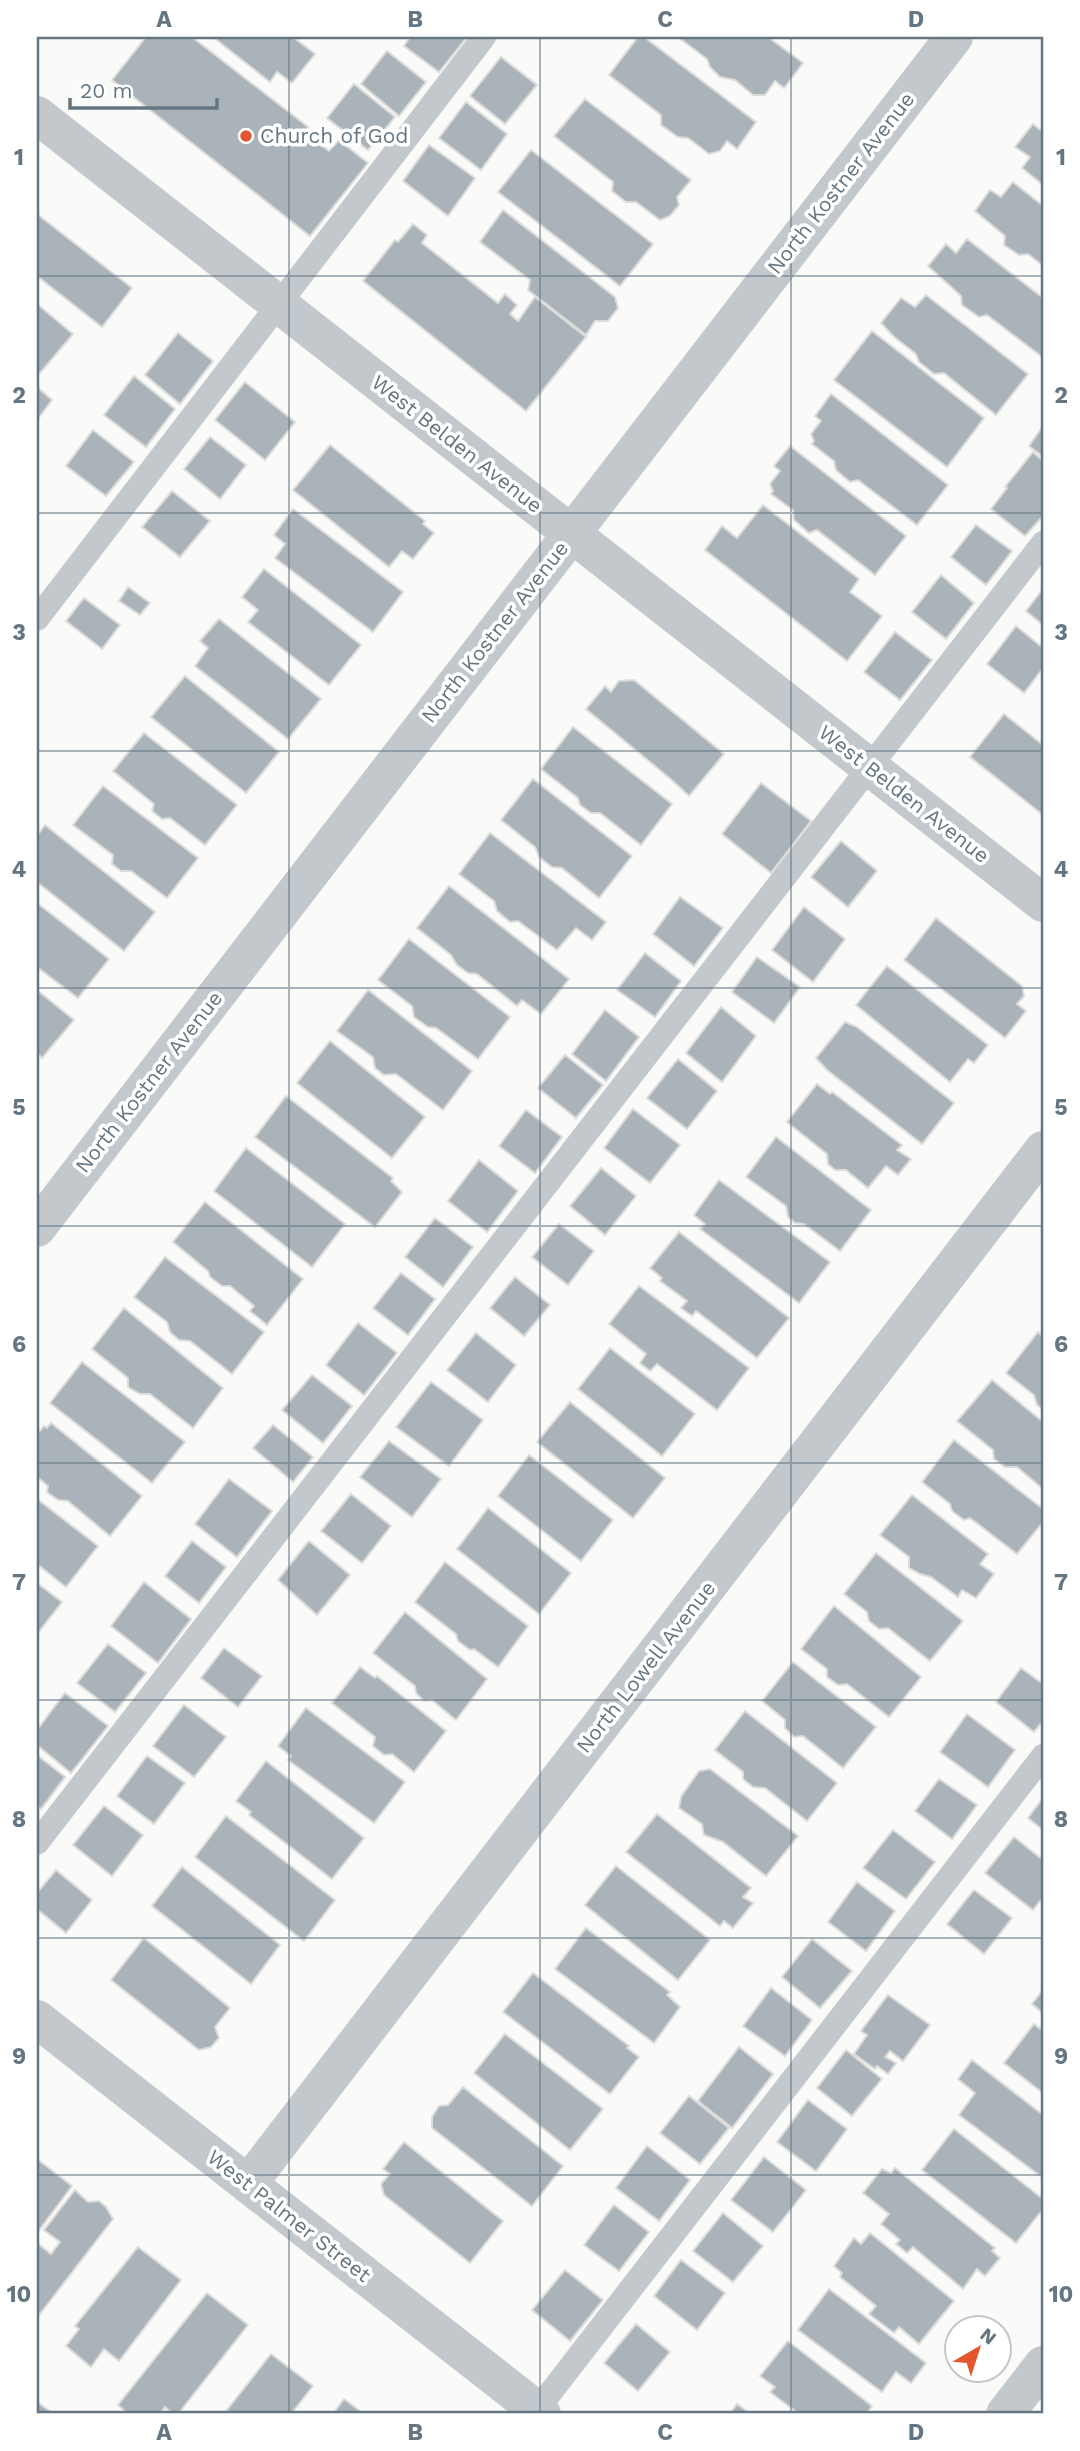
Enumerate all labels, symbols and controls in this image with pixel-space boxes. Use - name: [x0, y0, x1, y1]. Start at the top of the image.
- text: A: [156, 6, 172, 33]
- text: B: [407, 6, 423, 33]
- text: C: [657, 6, 673, 33]
- text: D: [908, 6, 924, 33]
- scale bar: [70, 66, 217, 110]
- text: 20 m: [80, 78, 132, 103]
- street label: North Kostner Avenue: [762, 87, 919, 279]
- place label: Church of God: [260, 123, 408, 148]
- marker: Church of God: [238, 128, 254, 144]
- text: 1: [14, 144, 24, 171]
- text: 1: [1056, 144, 1066, 171]
- street label: West Belden Avenue: [367, 369, 548, 518]
- text: 2: [12, 382, 26, 409]
- text: 2: [1054, 382, 1068, 409]
- street label: North Kostner Avenue: [416, 536, 573, 728]
- text: 3: [12, 619, 26, 646]
- text: 3: [1054, 619, 1068, 646]
- street label: West Belden Avenue: [814, 719, 995, 868]
- text: 4: [12, 856, 27, 883]
- text: 4: [1054, 856, 1069, 883]
- street label: North Kostner Avenue: [70, 986, 227, 1178]
- text: 5: [12, 1094, 26, 1121]
- text: 5: [1054, 1094, 1068, 1121]
- text: 6: [12, 1331, 26, 1358]
- text: 6: [1054, 1331, 1068, 1358]
- text: 7: [12, 1569, 26, 1596]
- text: 7: [1054, 1569, 1068, 1596]
- street label: North Lowell Avenue: [571, 1576, 721, 1758]
- text: 8: [12, 1806, 26, 1833]
- text: 8: [1054, 1806, 1068, 1833]
- text: 9: [12, 2043, 26, 2070]
- text: 9: [1054, 2043, 1068, 2070]
- street label: West Palmer Street: [203, 2144, 376, 2287]
- text: 10: [7, 2281, 31, 2308]
- text: 10: [1049, 2281, 1073, 2308]
- north arrow: [944, 2314, 1014, 2384]
- text: N: [976, 2323, 1001, 2350]
- text: A: [156, 2419, 172, 2446]
- text: B: [407, 2419, 423, 2446]
- text: C: [657, 2419, 673, 2446]
- text: D: [908, 2419, 924, 2446]

